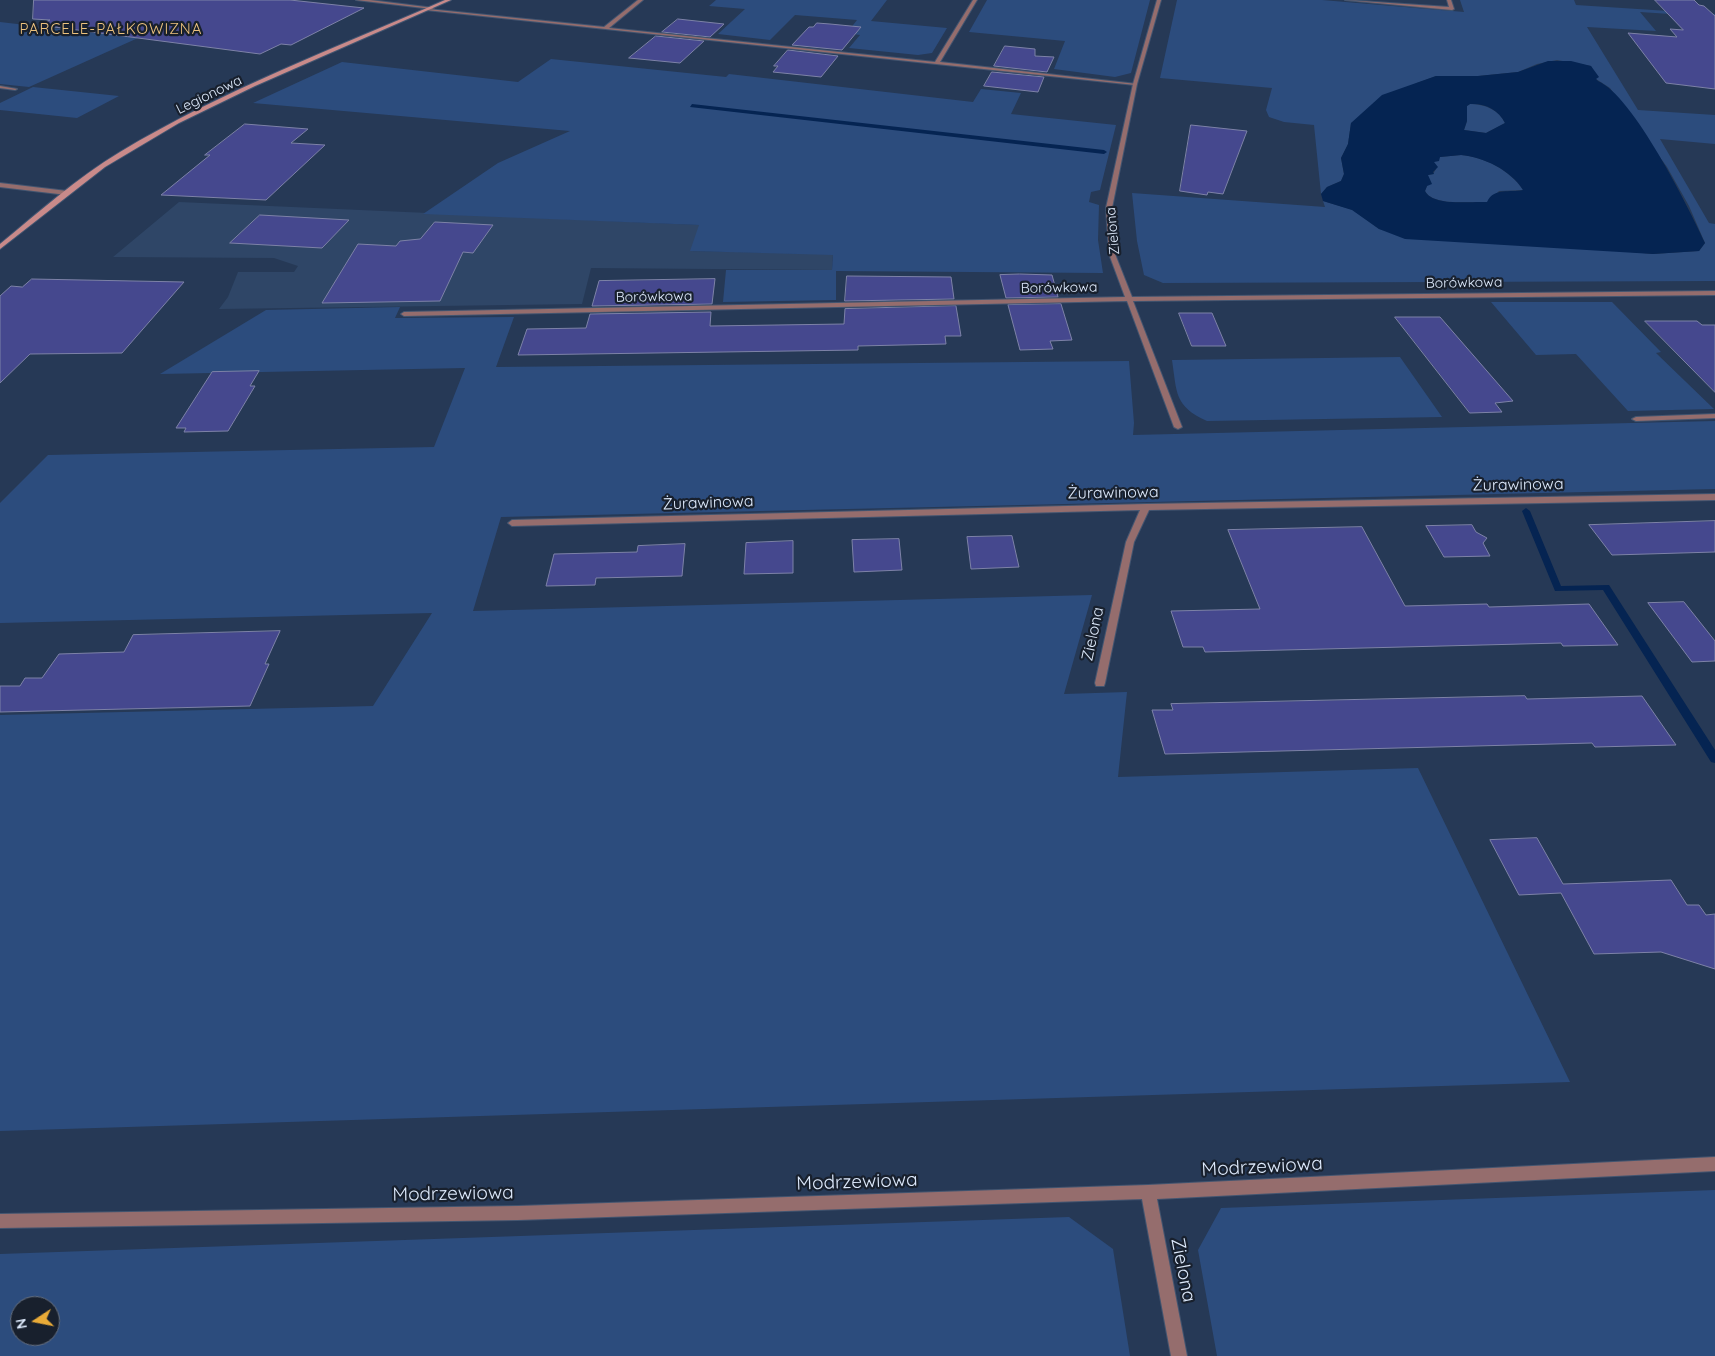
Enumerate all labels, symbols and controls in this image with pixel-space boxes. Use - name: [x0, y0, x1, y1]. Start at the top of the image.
- district label: PARCELE-PAŁKOWIZNA: [17, 20, 205, 38]
- street label: Legionowa: [173, 72, 245, 118]
- street label: Zielona: [1103, 206, 1123, 256]
- street label: Borówkowa: [1426, 274, 1502, 292]
- street label: Borówkowa: [1021, 279, 1097, 297]
- street label: Borówkowa: [616, 288, 692, 306]
- street label: Żurawinowa: [1472, 475, 1564, 495]
- street label: Żurawinowa: [1067, 483, 1159, 503]
- street label: Żurawinowa: [662, 492, 754, 514]
- street label: Zielona: [1078, 605, 1108, 663]
- street label: Modrzewiowa: [1201, 1152, 1323, 1182]
- street label: Modrzewiowa: [796, 1168, 918, 1196]
- street label: Modrzewiowa: [392, 1182, 514, 1206]
- street label: Zielona: [1166, 1236, 1200, 1304]
- north arrow: [10, 1296, 60, 1346]
- text: N: [11, 1317, 31, 1330]

